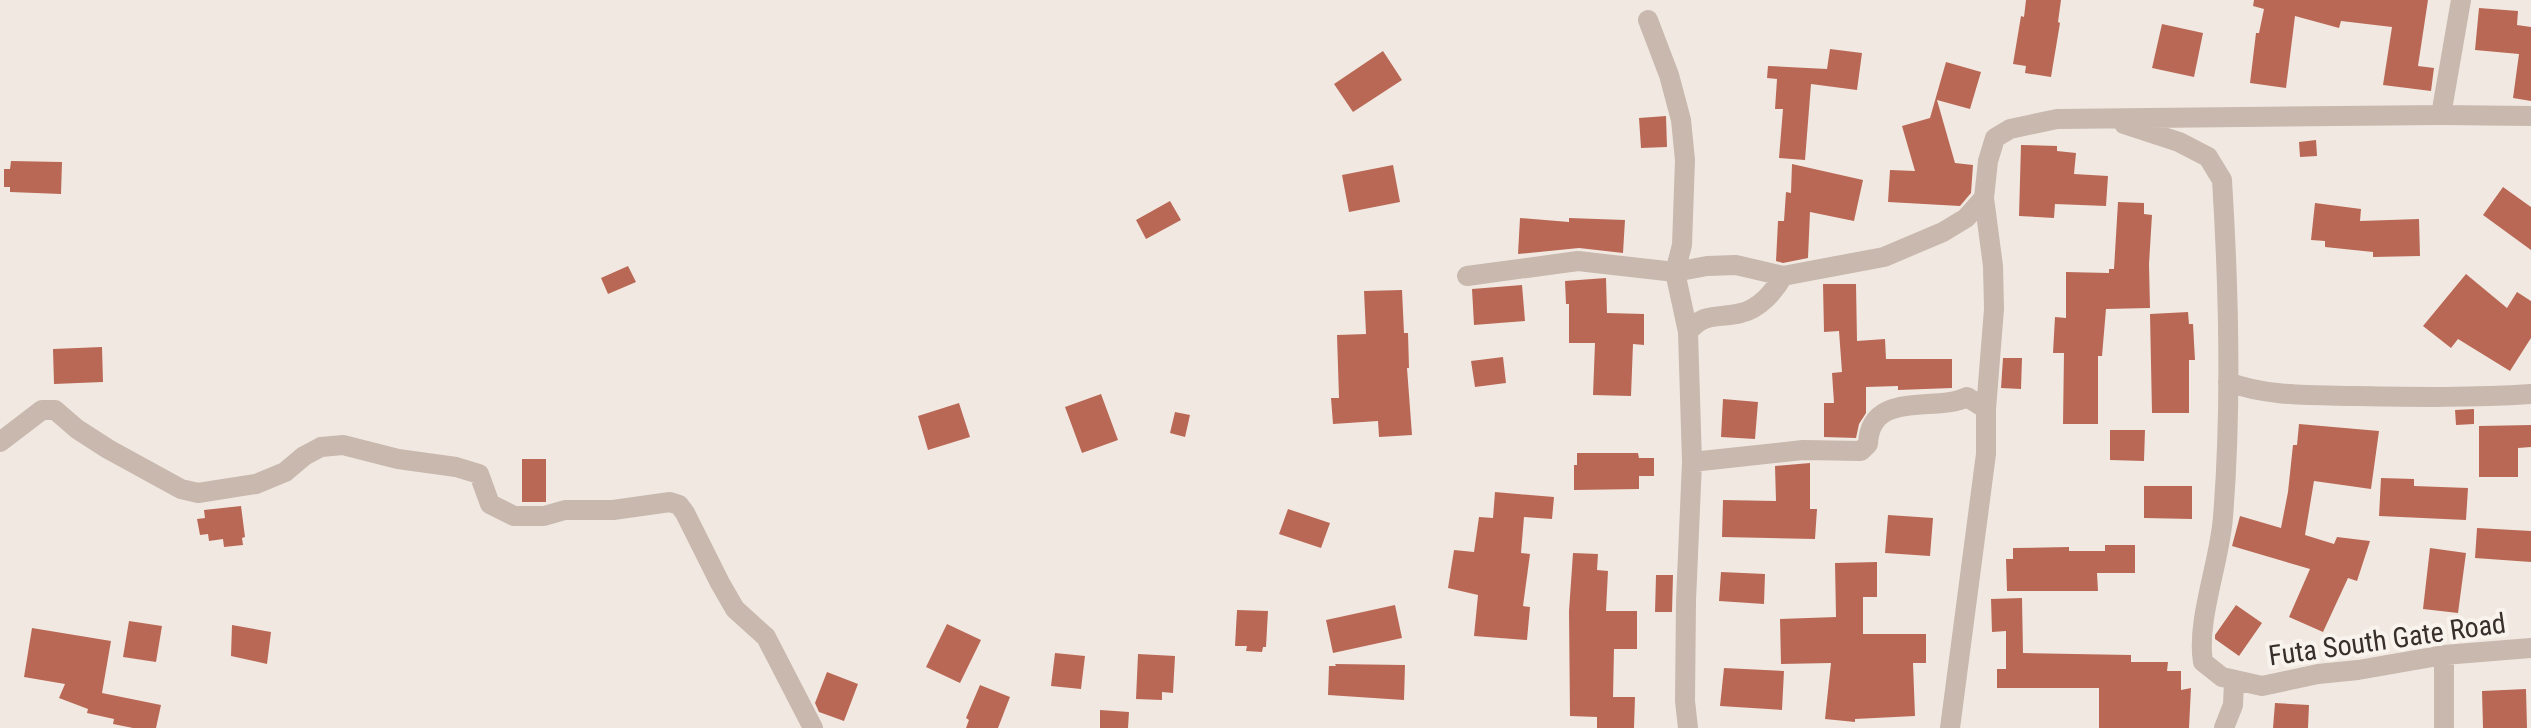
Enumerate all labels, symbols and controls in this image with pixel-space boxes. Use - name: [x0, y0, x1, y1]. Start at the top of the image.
- street label: Futa South Gate Road: [2266, 607, 2508, 672]

